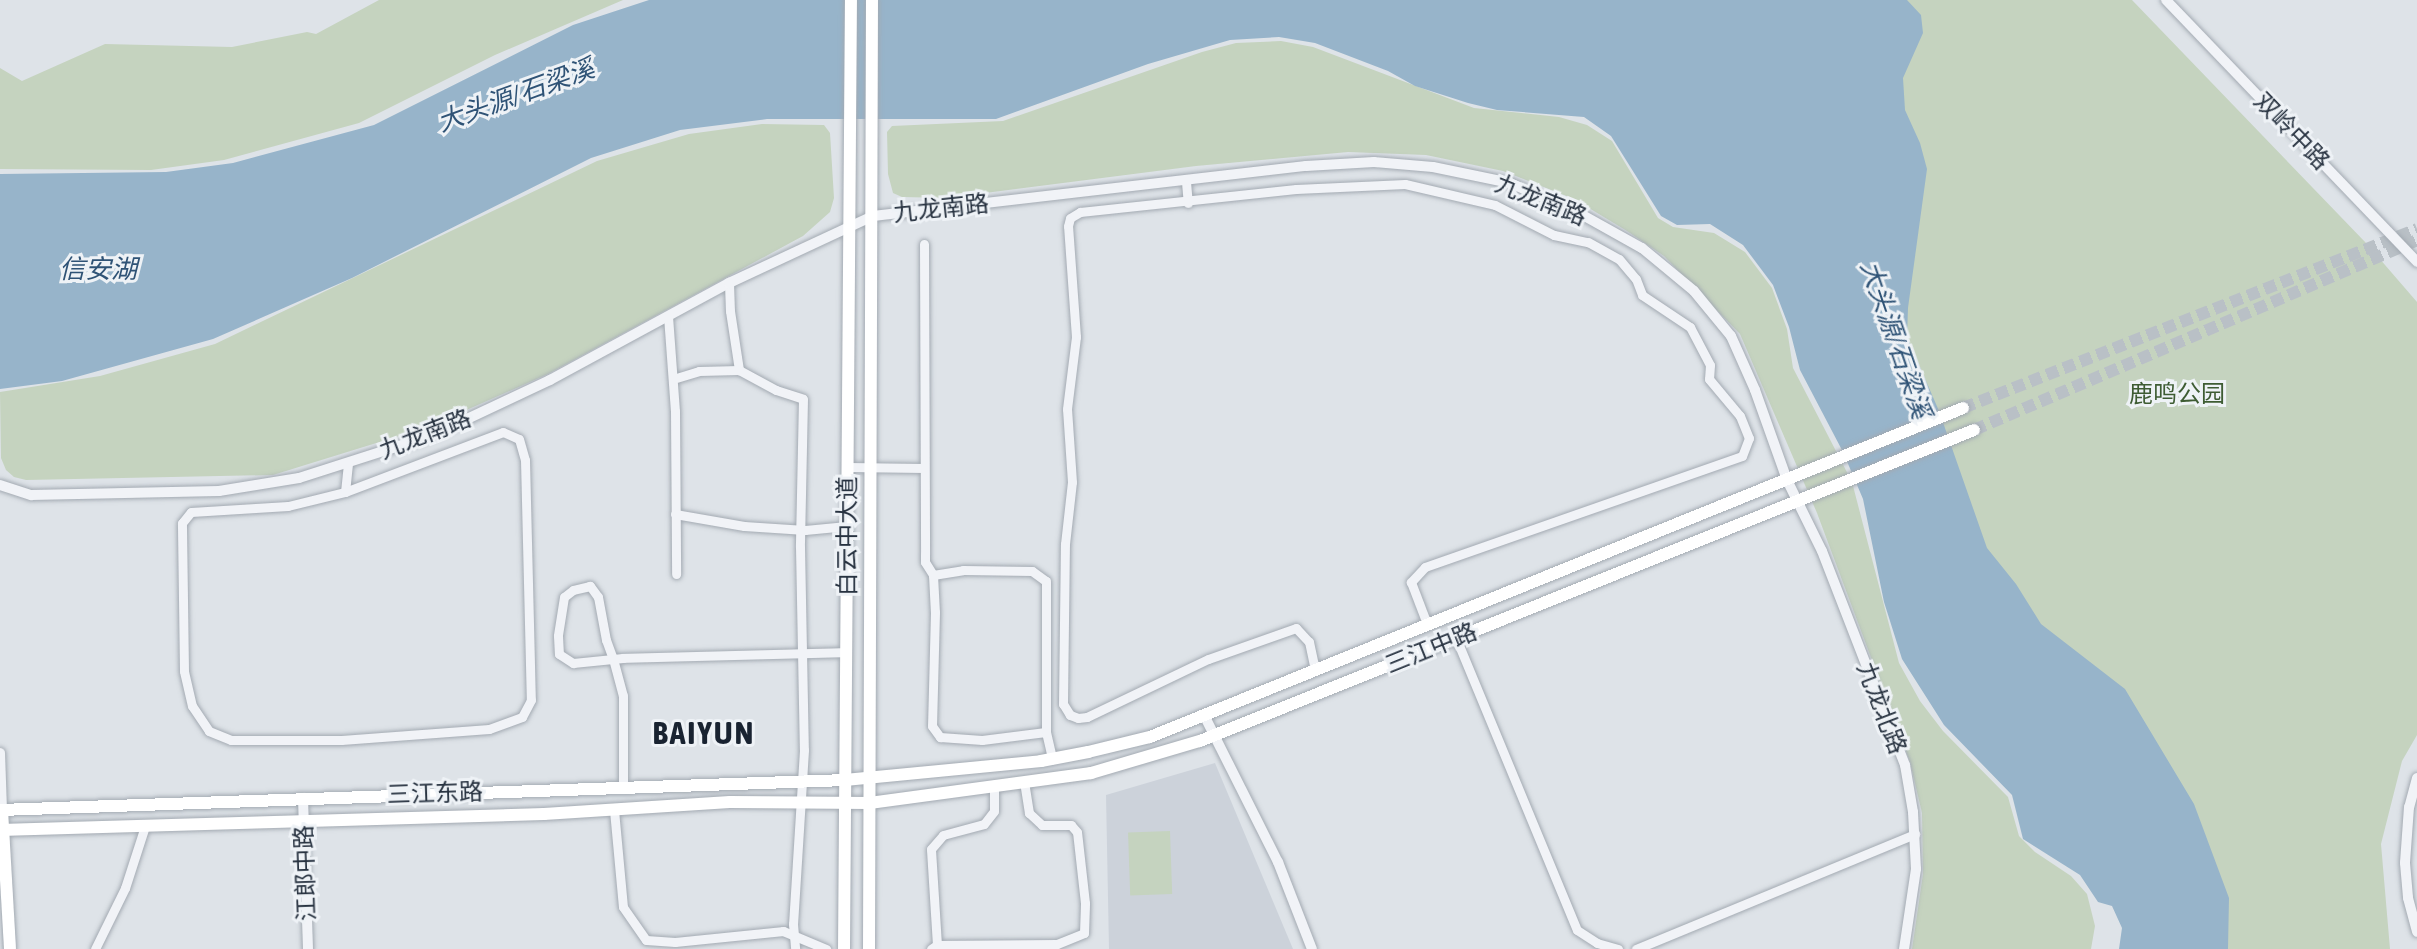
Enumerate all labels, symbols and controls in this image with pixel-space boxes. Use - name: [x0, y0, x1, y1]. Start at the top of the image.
- water label: 大头源/石梁溪: [433, 53, 599, 139]
- street label: 双岭中路: [2248, 86, 2336, 176]
- street label: 九龙南路: [1491, 169, 1591, 231]
- street label: 九龙南路: [892, 189, 990, 227]
- water label: 信安湖: [59, 254, 137, 286]
- water label: 大头源/石梁溪: [1853, 257, 1937, 423]
- park label: 鹿鸣公园: [2129, 380, 2225, 408]
- street label: 九龙南路: [375, 403, 475, 465]
- street label: 白云中大道: [833, 476, 861, 596]
- street label: 三江中路: [1381, 617, 1481, 679]
- street label: 九龙北路: [1851, 658, 1913, 758]
- district label: BAIYUN: [653, 714, 755, 752]
- street label: 三江东路: [387, 777, 483, 809]
- street label: 江郎中路: [289, 825, 321, 921]

